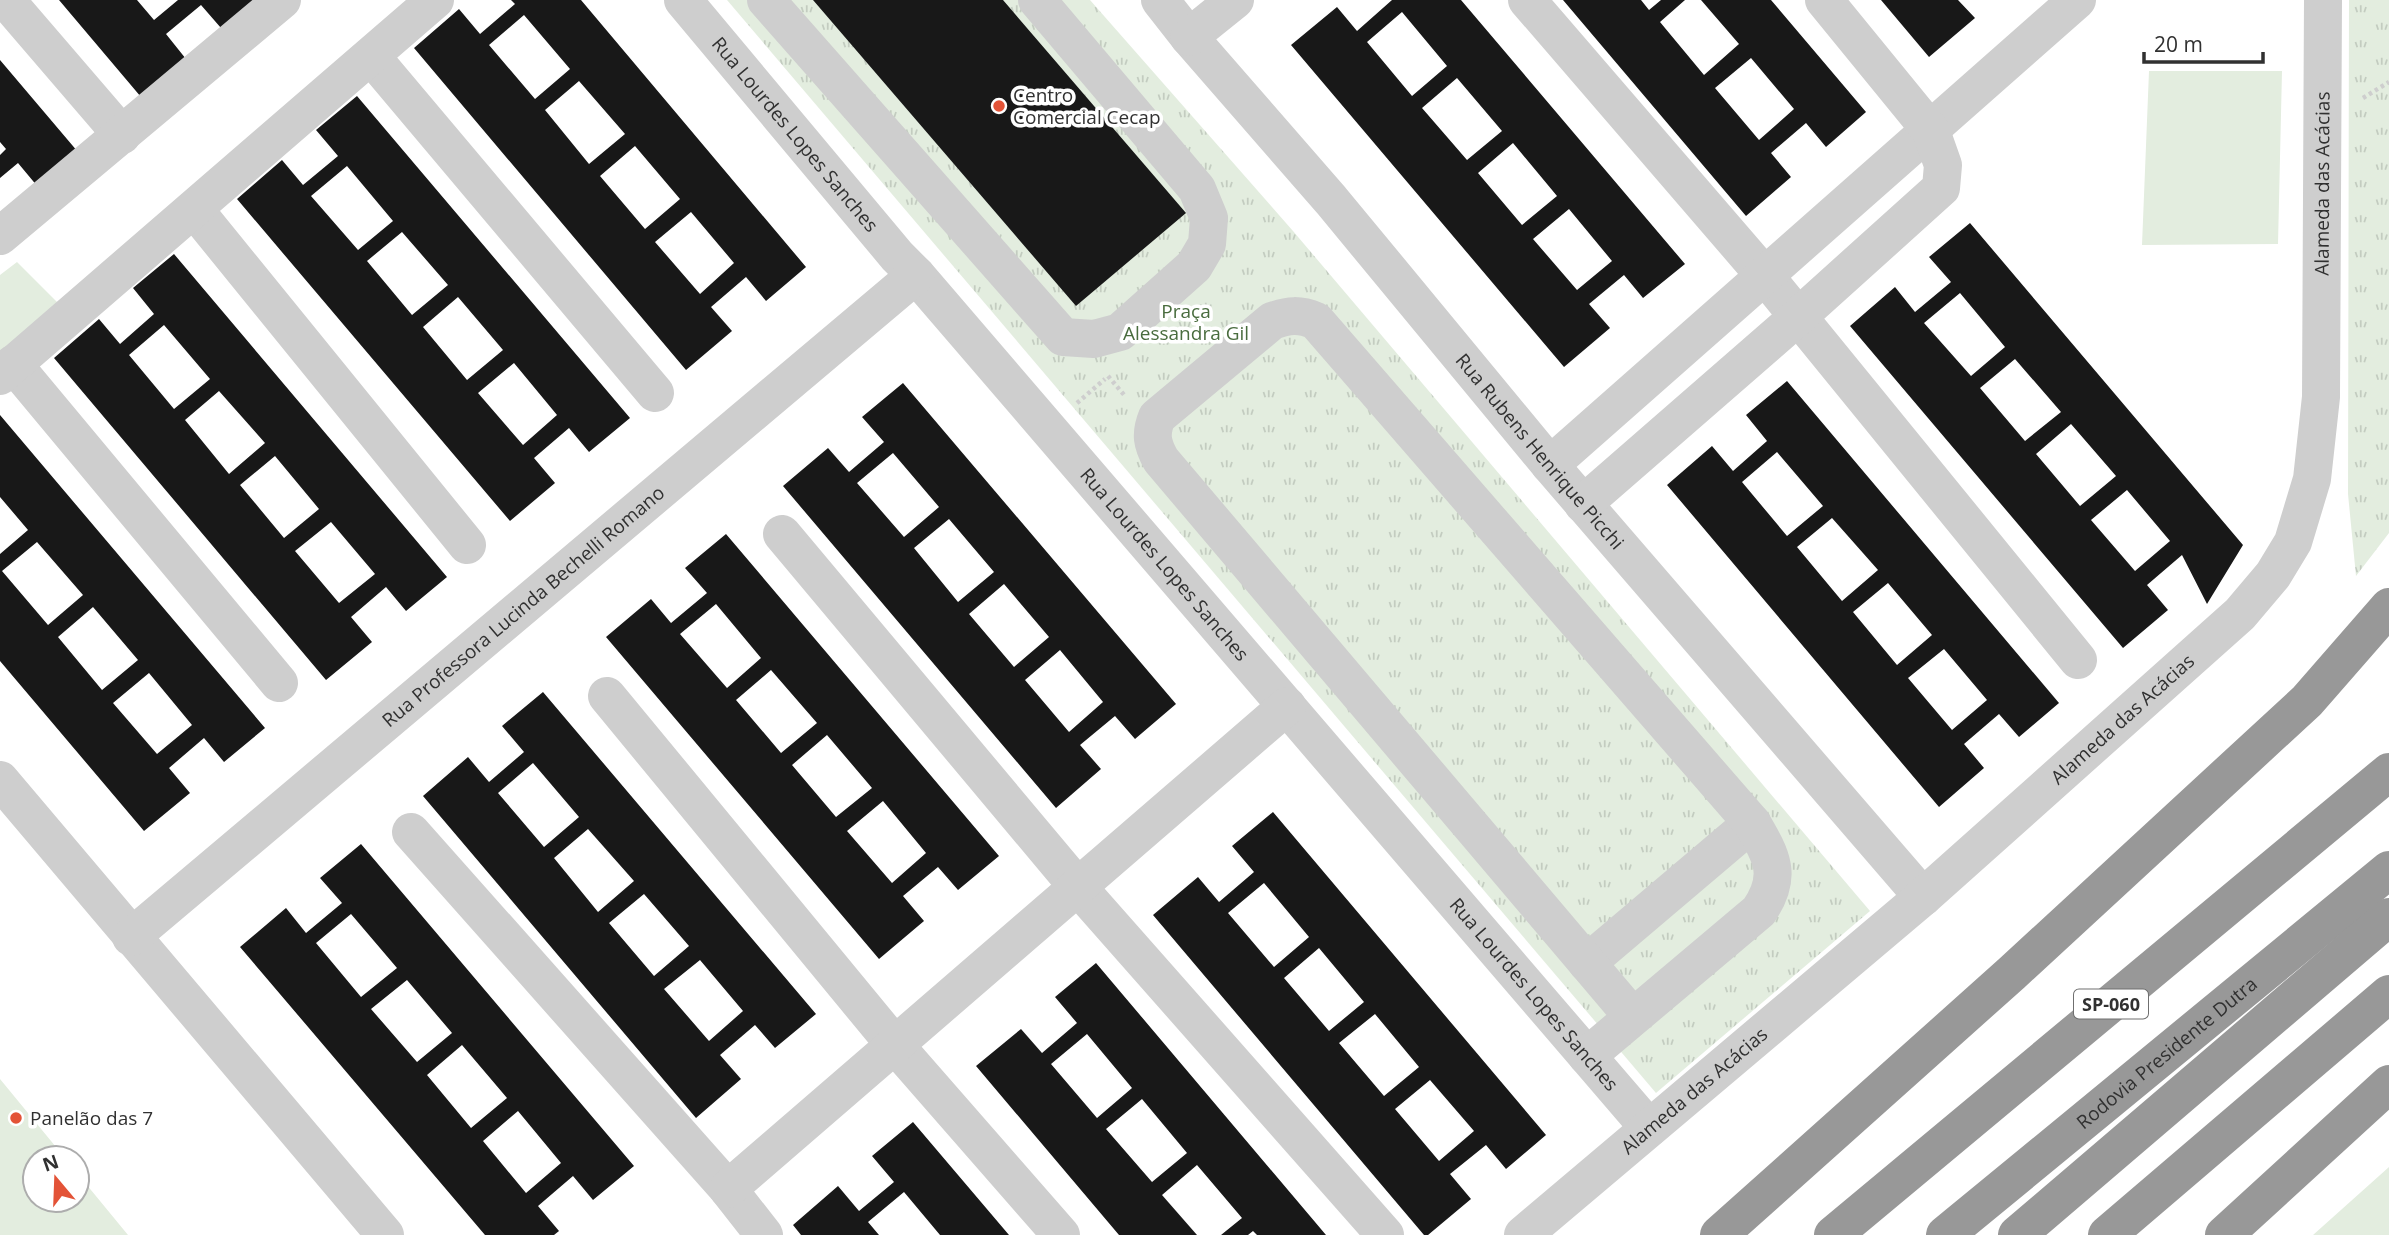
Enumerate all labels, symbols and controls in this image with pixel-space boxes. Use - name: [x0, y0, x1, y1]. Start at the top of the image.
- scale bar: [2144, 21, 2263, 65]
- text: 20 m: [2154, 30, 2203, 58]
- street label: Rua Lourdes Lopes Sanches: [706, 31, 884, 237]
- place label: Centro Comercial Cecap: [1013, 82, 1161, 130]
- street label: Alameda das Acácias: [2309, 91, 2336, 276]
- marker: Centro Comercial Cecap: [991, 98, 1007, 114]
- park label: Praça Alessandra Gil: [1123, 298, 1249, 346]
- street label: Rua Rubens Henrique Picchi: [1450, 348, 1630, 555]
- street label: Rua Lourdes Lopes Sanches: [1074, 462, 1255, 666]
- street label: Rua Professora Lucinda Bechelli Romano: [376, 480, 670, 733]
- street label: Alameda das Acácias: [2045, 648, 2200, 790]
- street label: Rua Lourdes Lopes Sanches: [1444, 892, 1624, 1096]
- street label: Rodovia Presidente Dutra: [2071, 971, 2263, 1135]
- road number: SP-060: [2074, 989, 2148, 1018]
- street label: Alameda das Acácias: [1615, 1021, 1773, 1160]
- place label: Panelão das 7: [30, 1105, 153, 1131]
- marker: Panelão das 7: [8, 1110, 24, 1126]
- north arrow: [21, 1144, 91, 1214]
- text: N: [39, 1148, 62, 1178]

